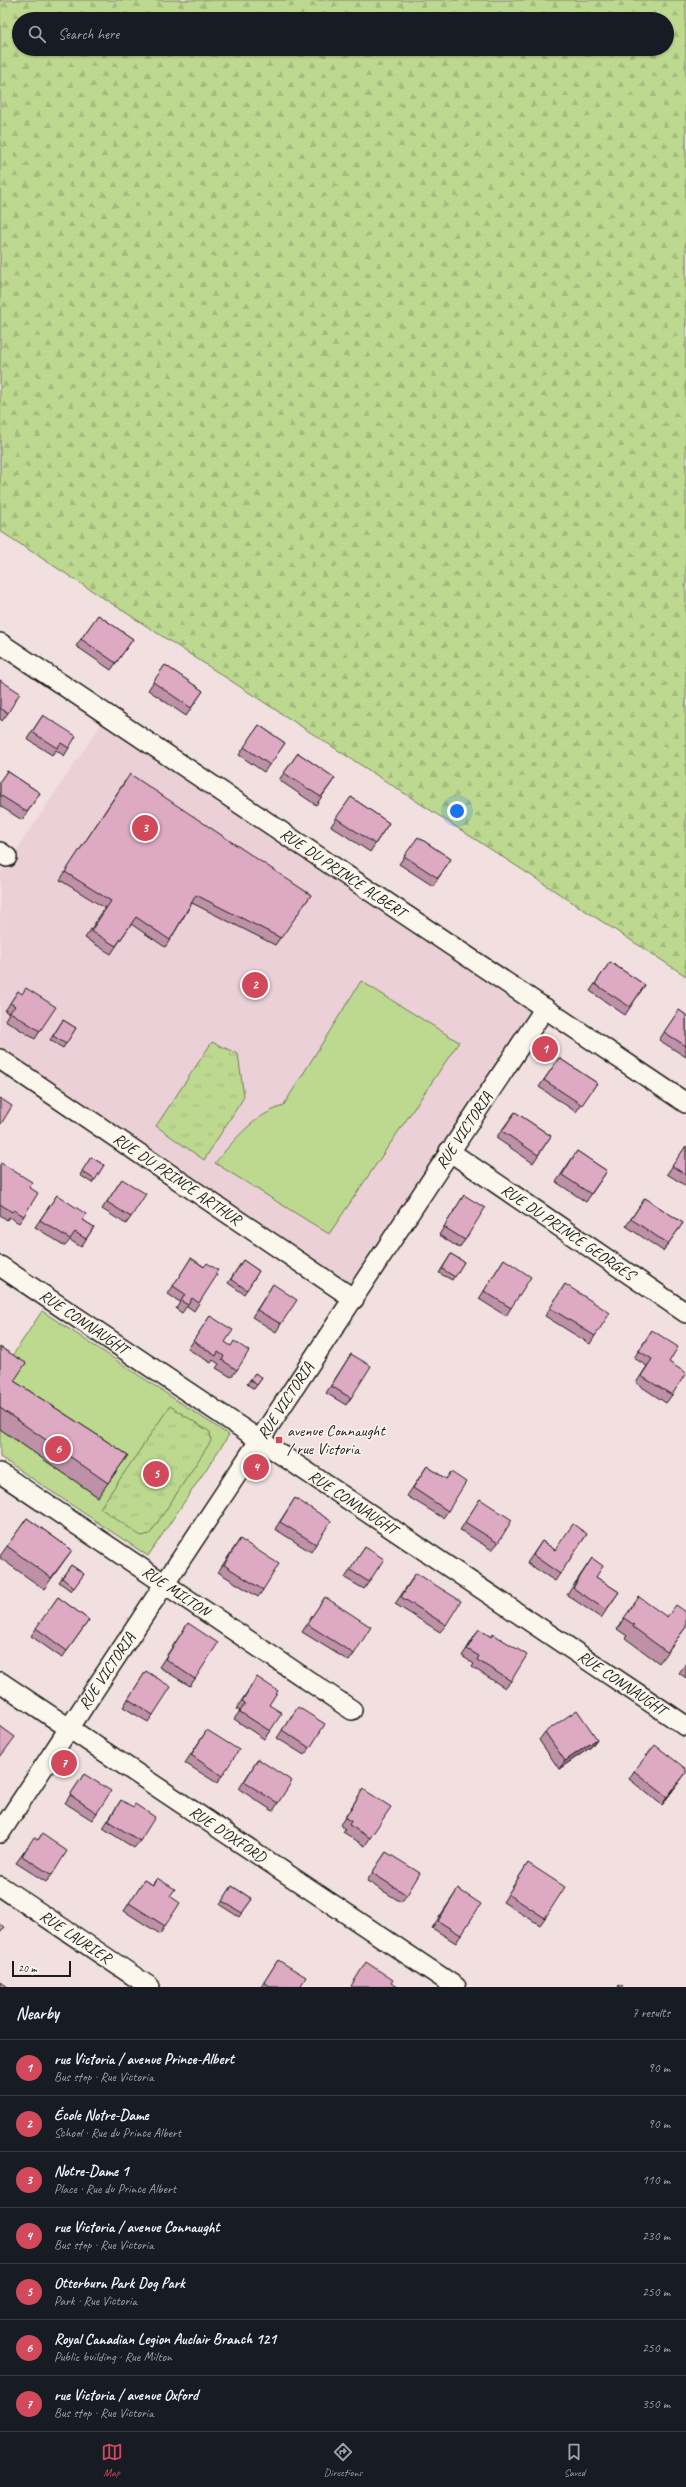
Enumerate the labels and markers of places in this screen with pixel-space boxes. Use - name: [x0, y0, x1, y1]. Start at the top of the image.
- pin: 3: [132, 813, 158, 843]
- pin: 2: [242, 970, 268, 1000]
- pin: 1: [532, 1034, 558, 1064]
- place label: avenue Connaught / rue Victoria: [287, 1421, 386, 1459]
- pin: 6: [45, 1434, 71, 1464]
- marker: avenue Connaught / rue Victoria: [274, 1435, 284, 1445]
- pin: 4: [243, 1452, 269, 1482]
- pin: 5: [143, 1459, 169, 1489]
- pin: 7: [51, 1748, 77, 1778]

